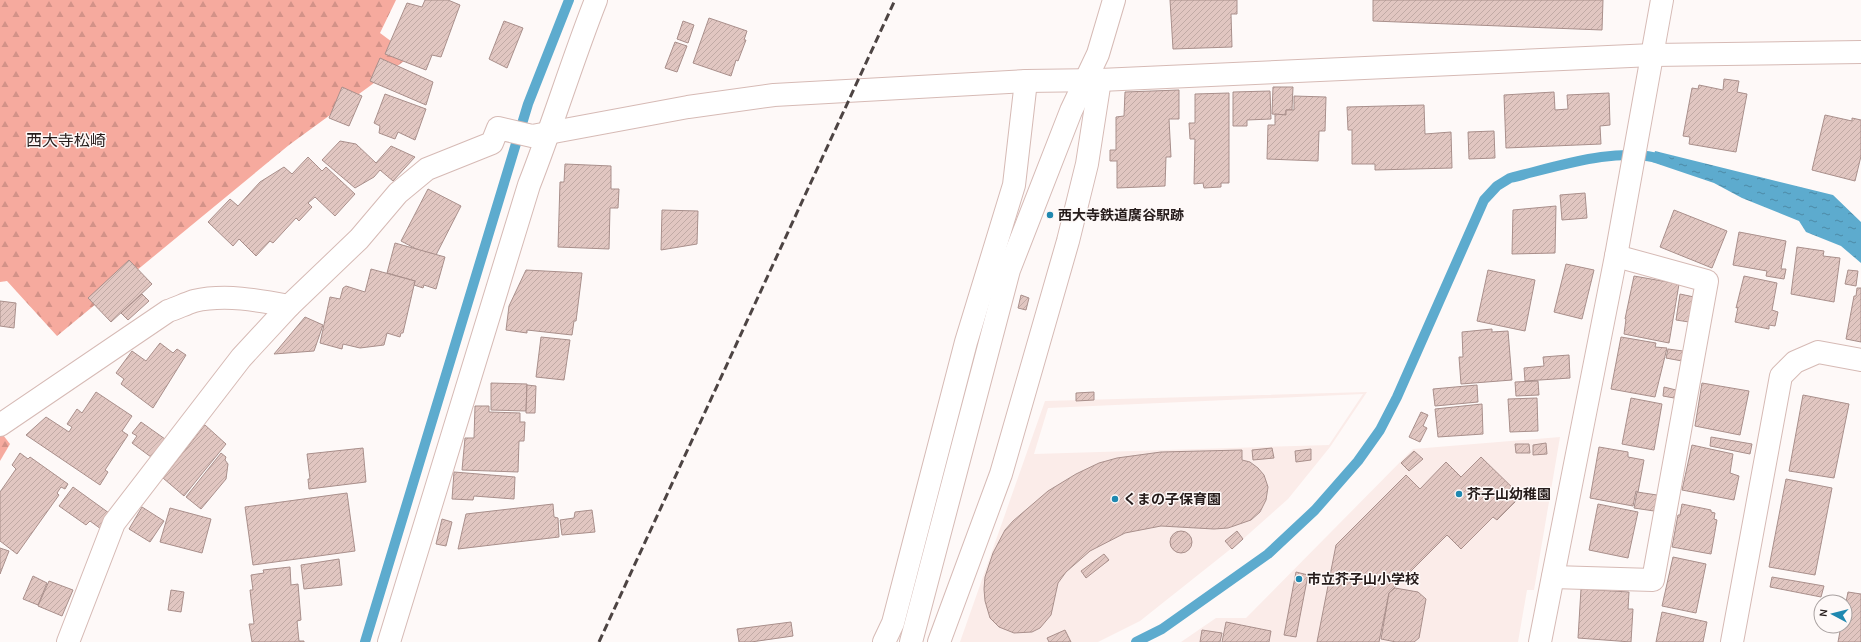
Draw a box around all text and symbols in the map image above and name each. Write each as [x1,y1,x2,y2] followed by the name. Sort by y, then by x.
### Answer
[26,131,106,150] district label: 西大寺松崎
[1058,207,1184,224] place label: 西大寺鉄道廣谷駅跡
[1045,210,1055,220] marker: 西大寺鉄道廣谷駅跡
[1467,486,1551,503] place label: 芥子山幼稚園
[1454,489,1464,499] marker: 芥子山幼稚園
[1123,491,1221,508] place label: くまの子保育園
[1110,494,1120,504] marker: くまの子保育園
[1307,571,1419,588] place label: 市立芥子山小学校
[1294,574,1304,584] marker: 市立芥子山小学校
[1813,594,1853,634] north arrow
[1817,608,1831,618] text: N

